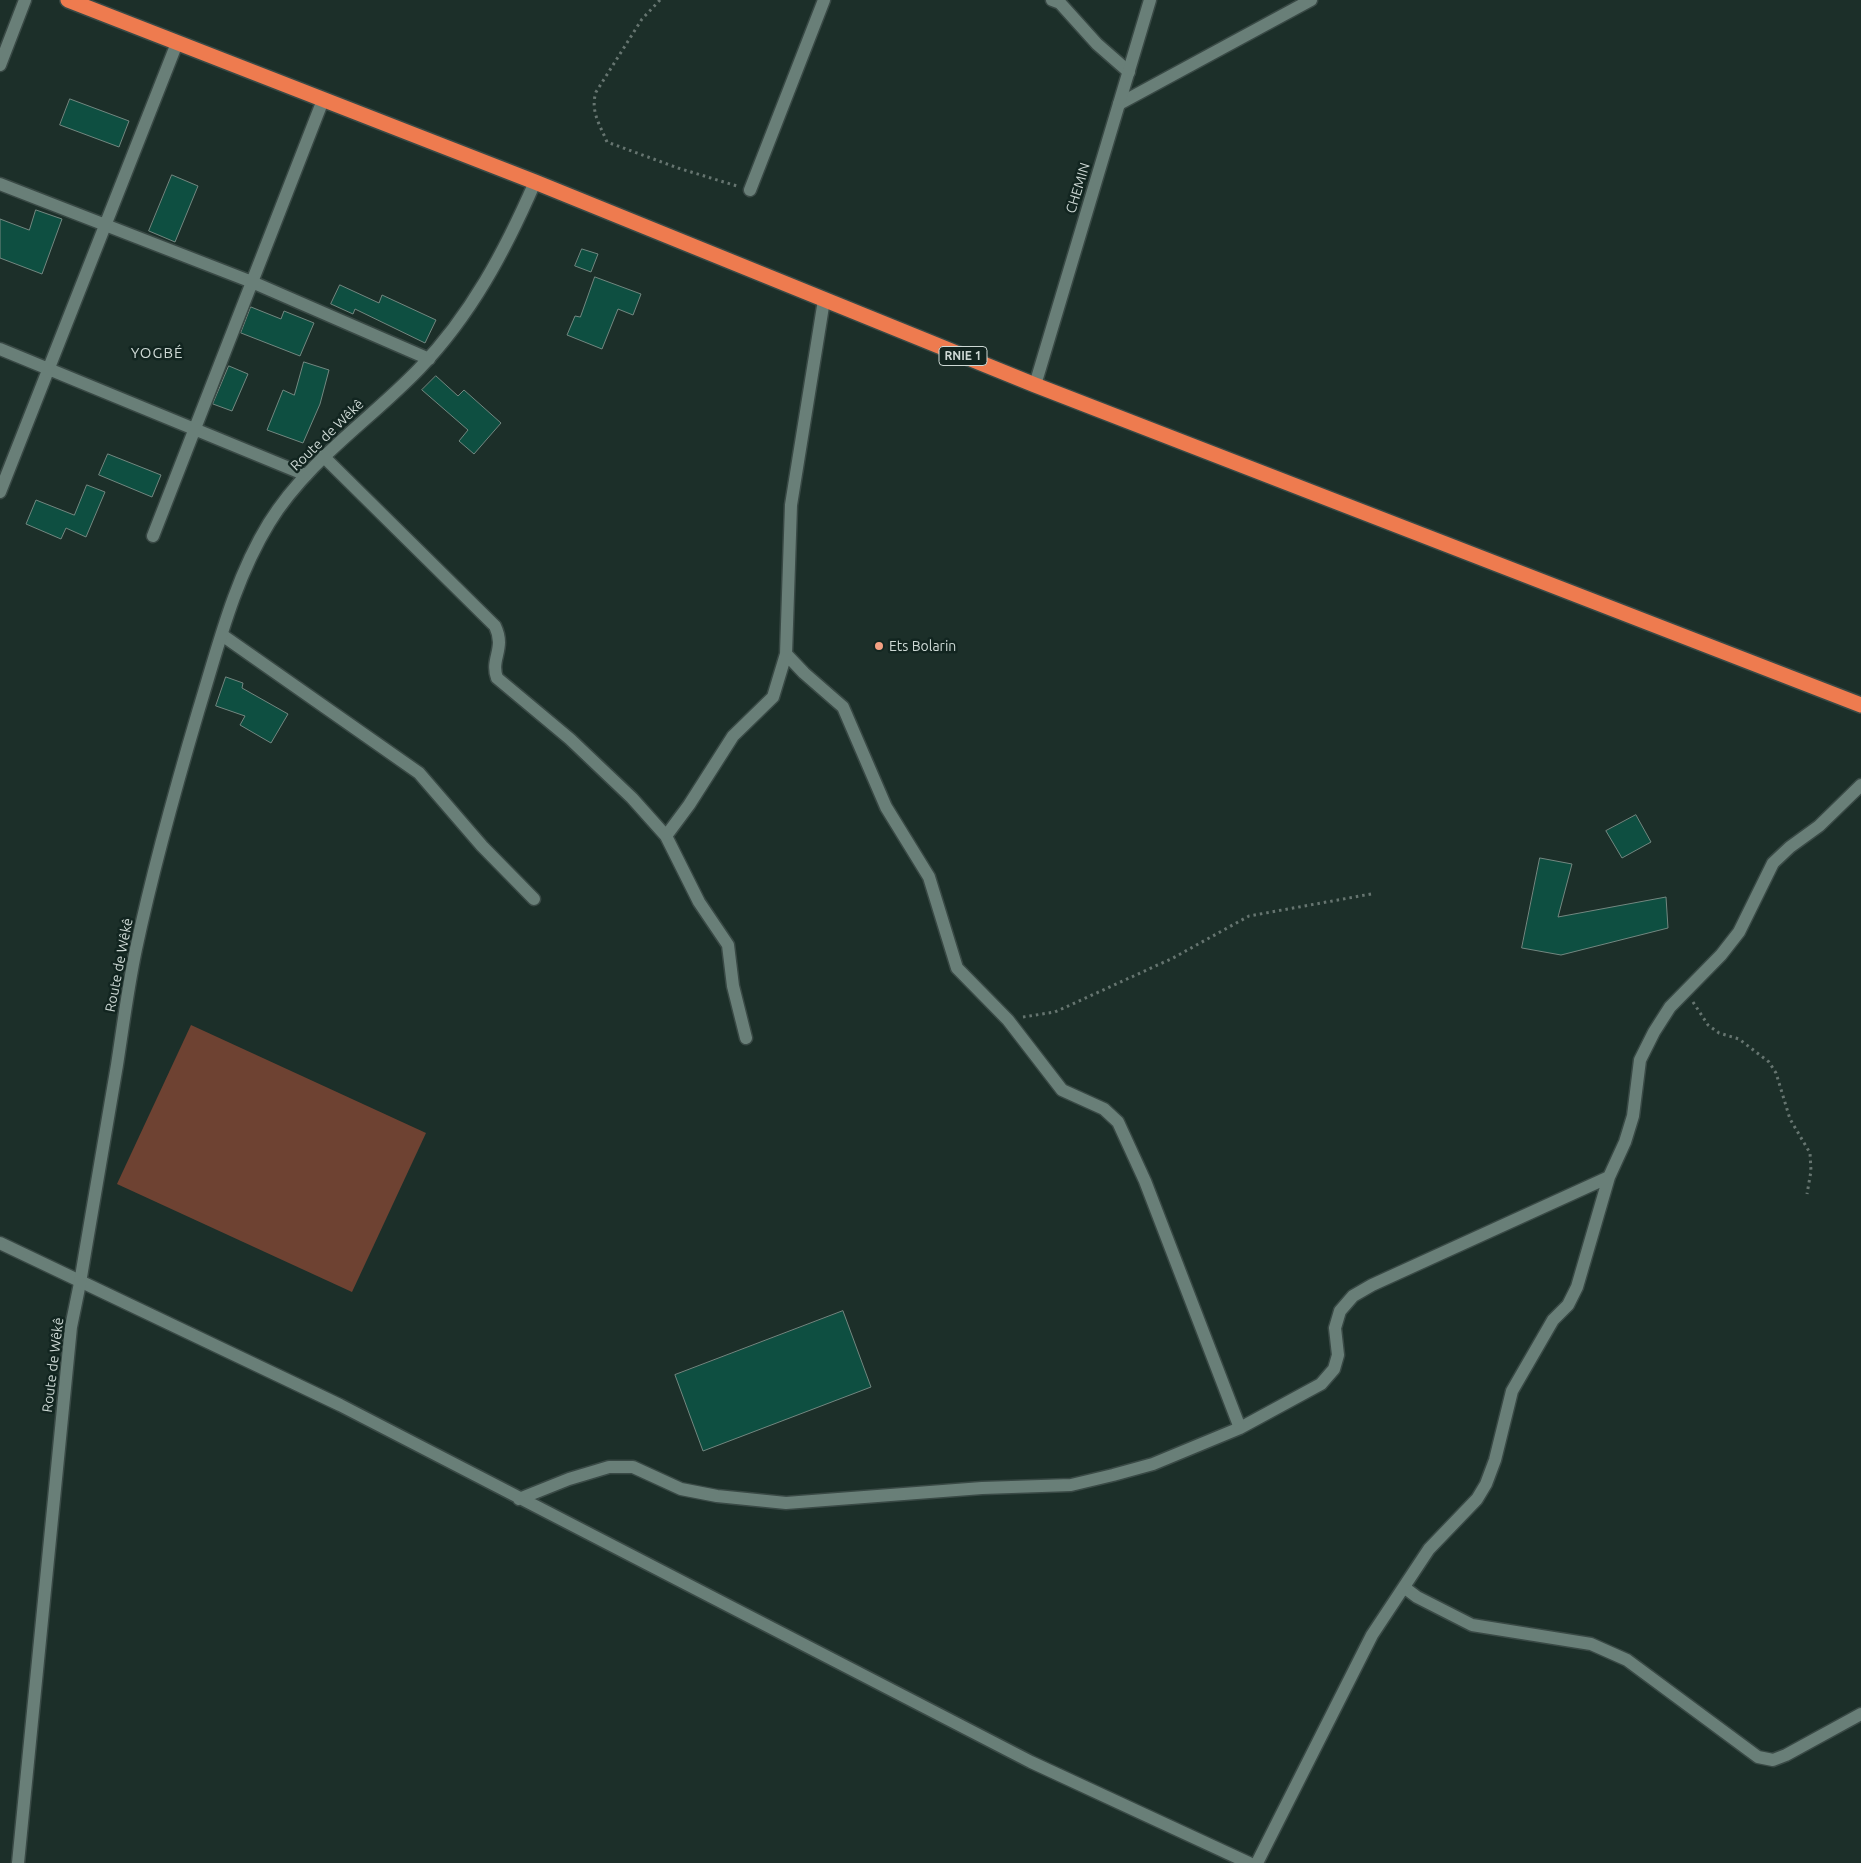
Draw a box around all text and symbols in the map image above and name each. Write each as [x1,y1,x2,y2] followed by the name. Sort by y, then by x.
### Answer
[1062,161,1094,215] street label: CHEMIN
[130,344,184,362] district label: YOGBÉ
[939,346,987,366] road number: RNIE 1
[287,396,367,474] street label: Route de Wêkê
[889,638,956,654] place label: Ets Bolarin
[873,640,885,652] marker: Ets Bolarin
[102,917,136,1013] street label: Route de Wêkê
[39,1317,67,1413] street label: Route de Wêkê

